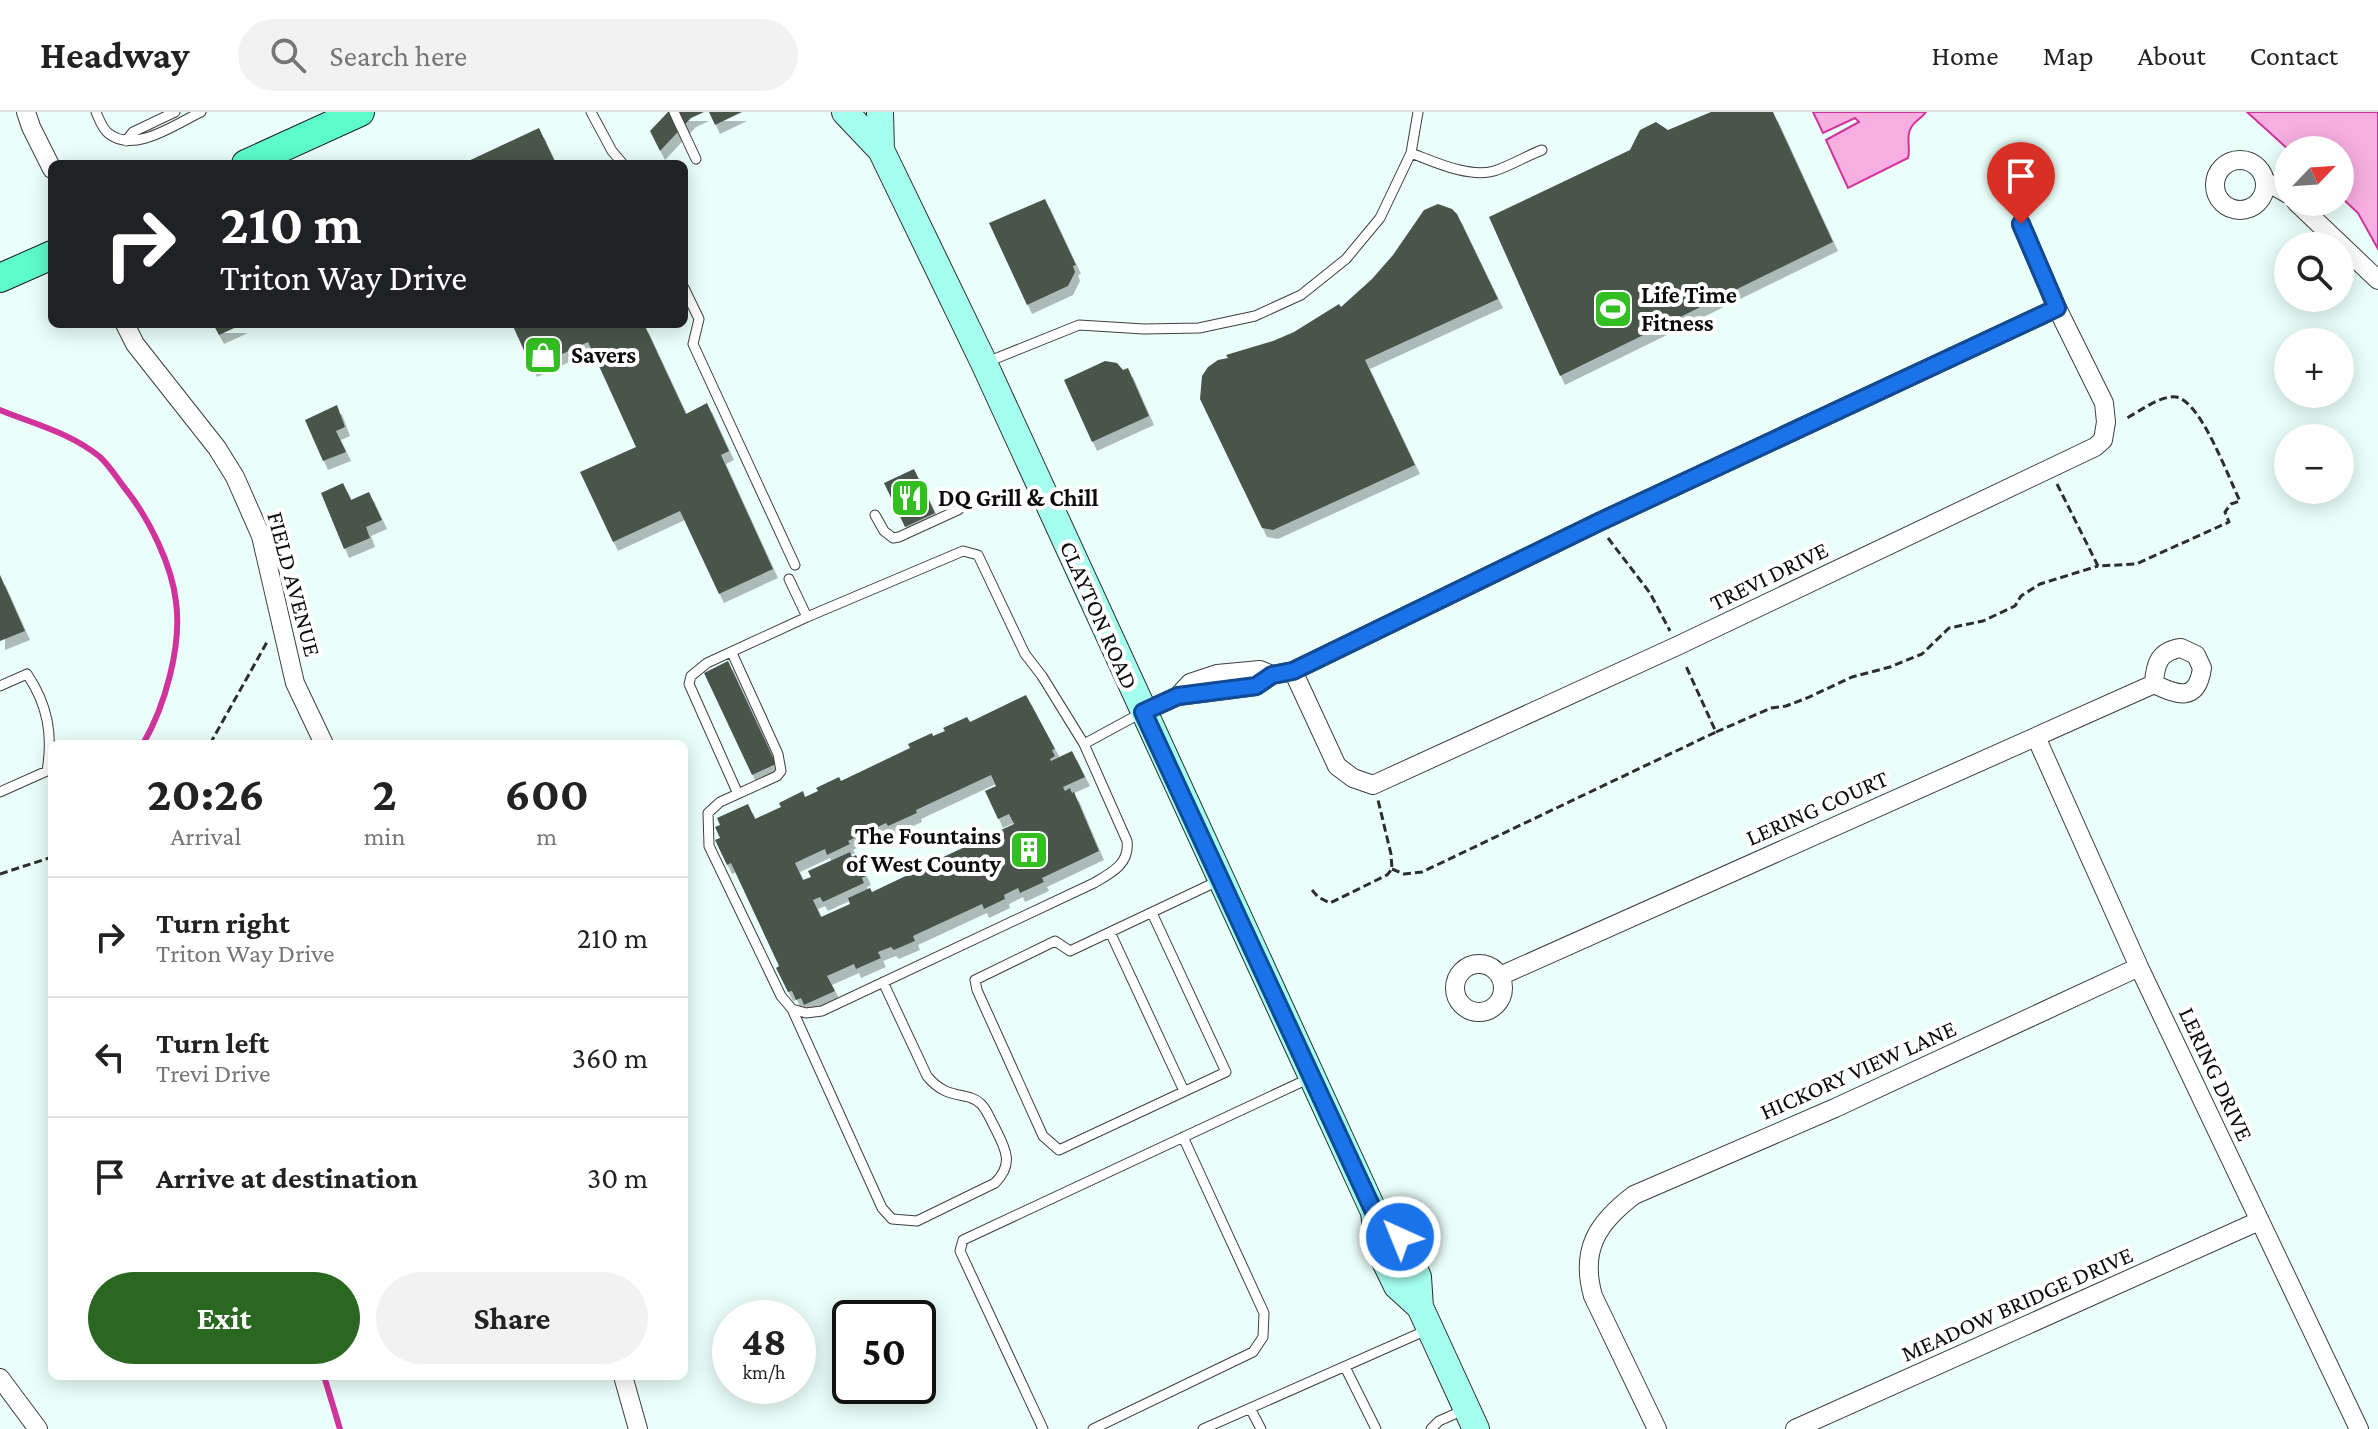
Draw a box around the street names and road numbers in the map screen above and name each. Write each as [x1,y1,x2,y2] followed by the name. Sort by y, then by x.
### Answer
[262,508,327,659] street label: FIELD AVENUE
[1705,535,1832,616] street label: TREVI DRIVE
[1055,537,1144,693] street label: CLAYTON ROAD
[1742,764,1892,851] street label: LERING COURT
[2174,1003,2259,1145] street label: LERING DRIVE
[1756,1014,1960,1125] street label: HICKORY VIEW LANE
[1897,1240,2137,1367] street label: MEADOW BRIDGE DRIVE

